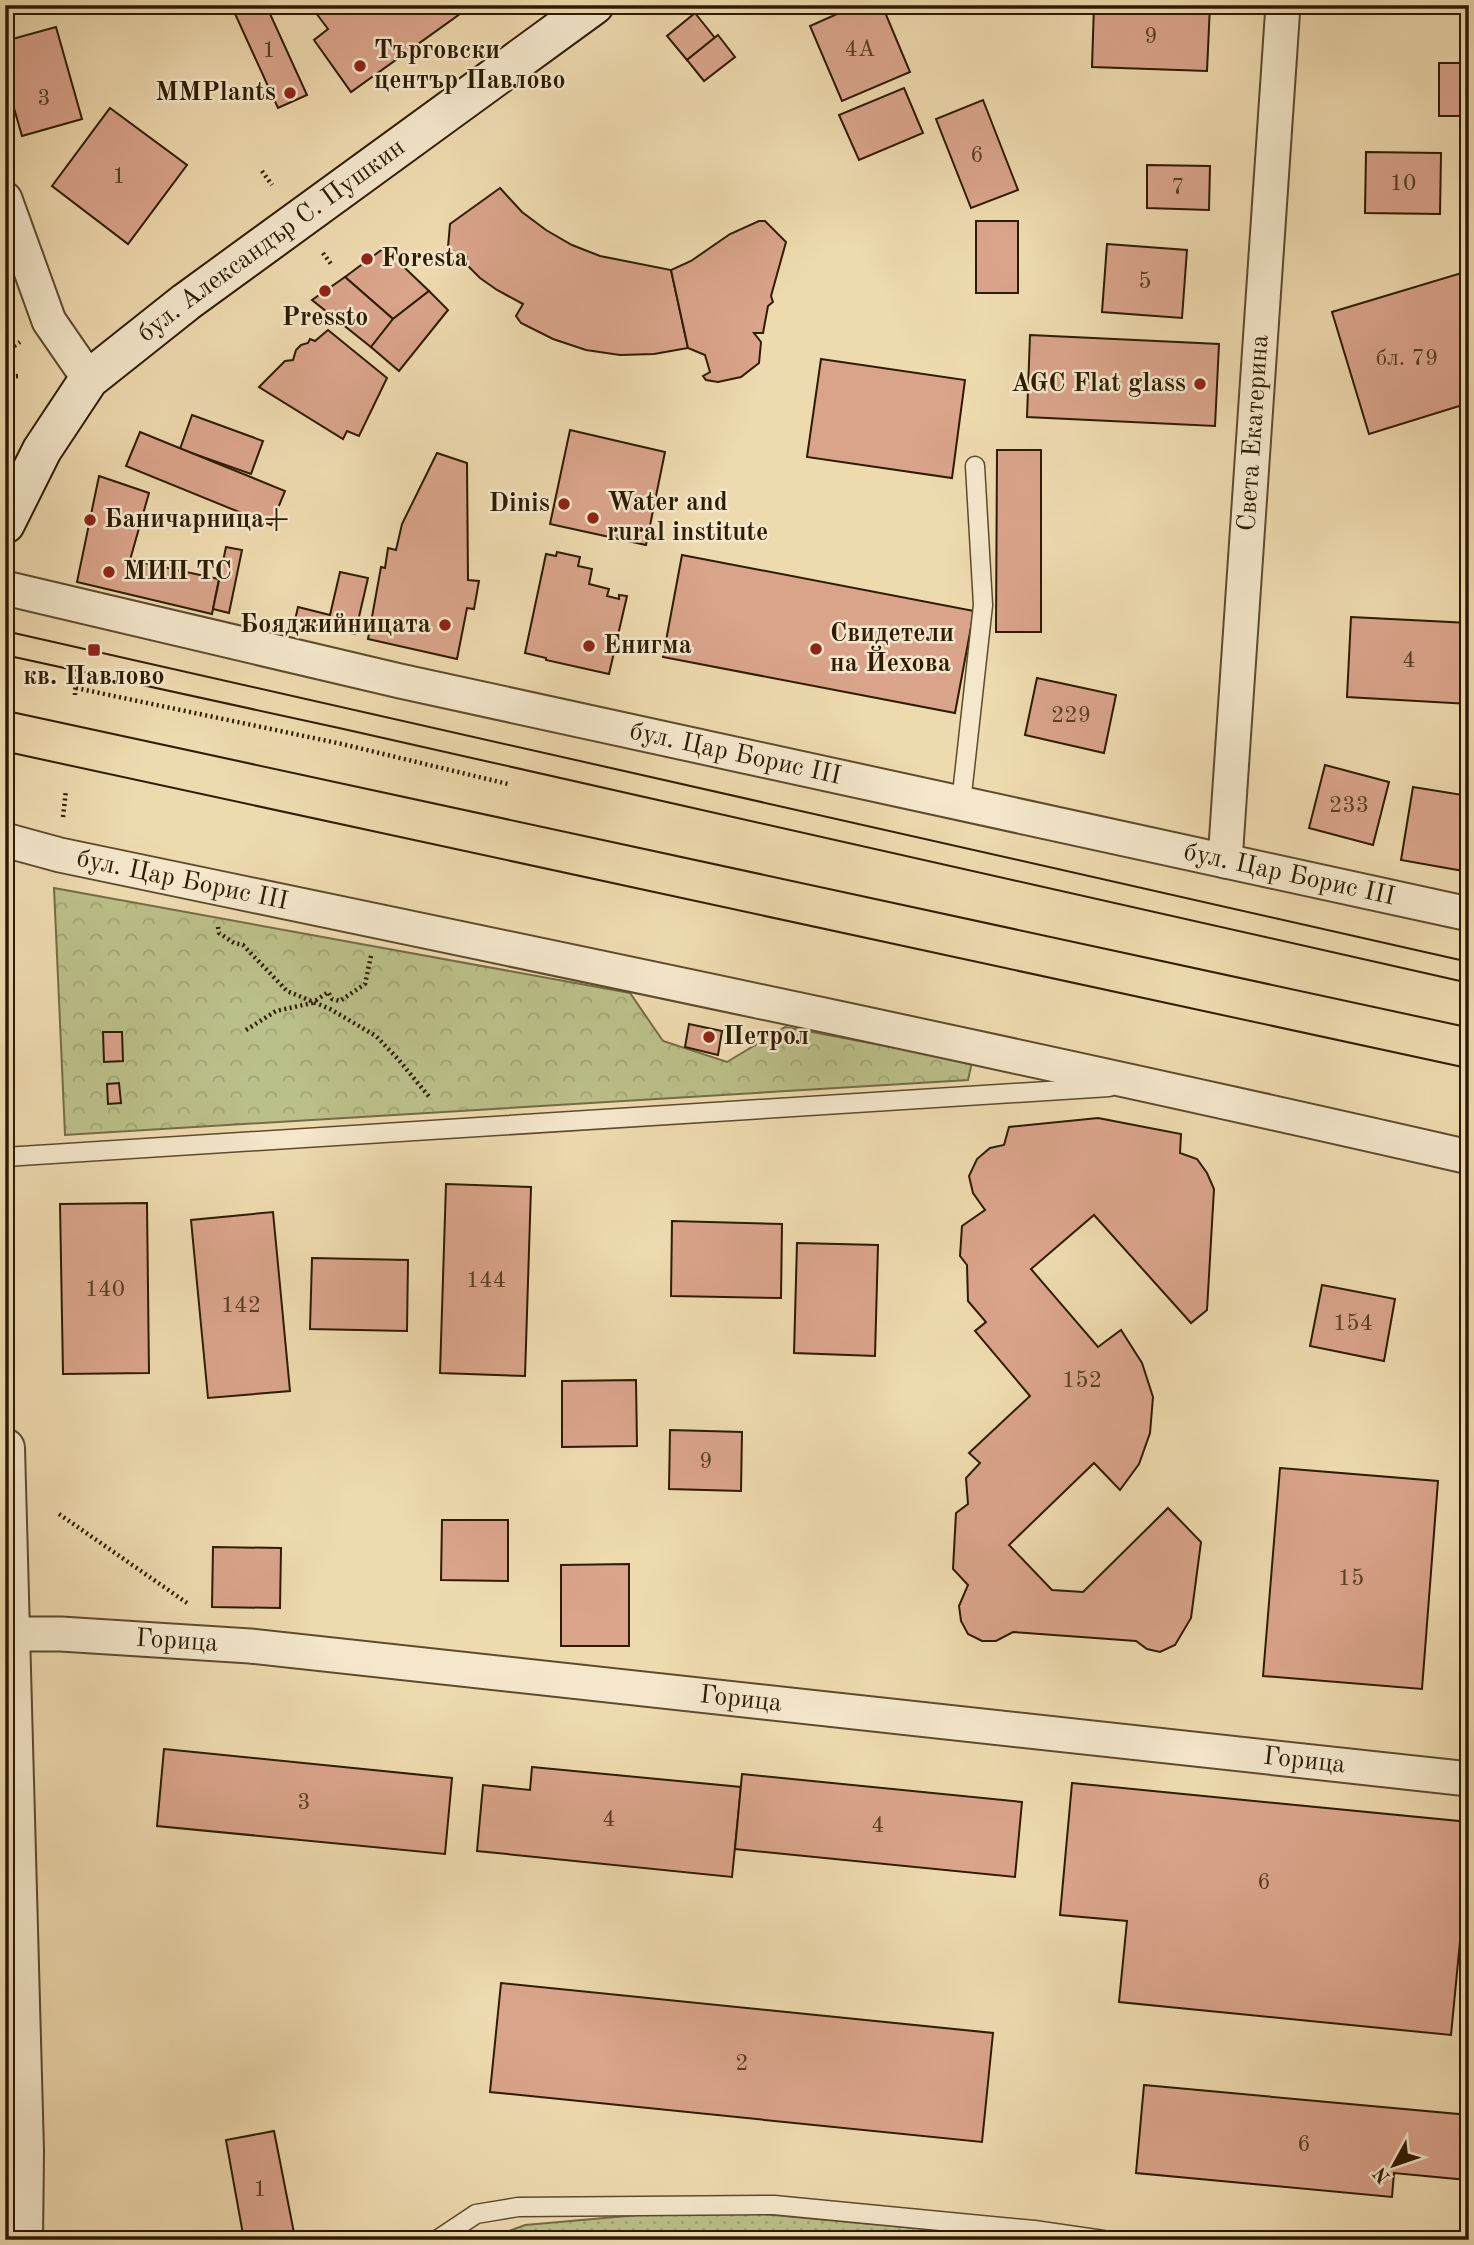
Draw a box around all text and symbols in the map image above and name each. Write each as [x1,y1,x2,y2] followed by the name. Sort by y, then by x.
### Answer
[1144,25,1158,48] house number: 9
[374,38,566,94] place label: Търговски център Павлово
[845,38,876,61] house number: 4А
[262,39,276,62] house number: 1
[352,58,368,74] marker: Търговски център Павлово
[155,80,276,106] place label: MMPlants
[282,85,298,101] marker: MMPlants
[37,87,51,110] house number: 3
[133,134,410,347] street label: бул. Александър С. Пушкин
[970,144,984,167] house number: 6
[112,165,126,188] house number: 1
[1390,172,1416,195] house number: 10
[1171,176,1185,199] house number: 7
[381,246,468,272] place label: Foresta
[359,251,375,267] marker: Foresta
[1138,270,1152,293] house number: 5
[317,283,333,299] marker: Pressto
[282,305,368,331] place label: Pressto
[1234,334,1274,532] street label: Света Екатерина
[1376,347,1438,370] house number: бл. 79
[1011,371,1186,397] place label: AGC Flat glass
[1192,376,1208,392] marker: AGC Flat glass
[607,490,768,546] place label: Water and rural institute
[489,491,550,517] place label: Dinis
[556,496,572,512] marker: Dinis
[104,507,289,533] place label: Баничарница+
[585,510,601,526] marker: Water and rural institute
[82,512,98,528] marker: Баничарница+
[123,559,232,585] place label: МИП ТС
[101,564,117,580] marker: МИП ТС
[240,612,431,638] place label: Бояджийницата
[437,617,453,633] marker: Бояджийницата
[830,621,954,677] place label: Свидетели на Йехова
[603,633,692,659] place label: Енигма
[581,638,597,654] marker: Енигма
[808,641,824,657] marker: Свидетели на Йехова
[86,642,102,658] marker: кв. Павлово
[1402,649,1416,672] house number: 4
[23,664,165,690] place label: кв. Павлово
[1051,704,1091,727] house number: 229
[627,718,843,790] street label: бул. Цар Борис III
[1329,794,1369,817] house number: 233
[1181,839,1397,910] street label: бул. Цар Борис III
[74,846,290,915] street label: бул. Цар Борис III
[723,1024,809,1050] place label: Петрол
[701,1029,717,1045] marker: Петрол
[466,1269,506,1292] house number: 144
[85,1278,125,1301] house number: 140
[221,1294,261,1317] house number: 142
[1333,1312,1373,1335] house number: 154
[1062,1369,1102,1392] house number: 152
[699,1450,713,1473] house number: 9
[1338,1567,1364,1590] house number: 15
[135,1626,219,1657] street label: Горица
[698,1682,783,1717] street label: Горица
[1262,1744,1347,1778] street label: Горица
[297,1791,311,1814] house number: 3
[602,1808,616,1831] house number: 4
[871,1814,885,1837] house number: 4
[1257,1871,1271,1894] house number: 6
[735,2052,749,2075] house number: 2
[1358,2130,1428,2200] north arrow
[1297,2133,1311,2156] house number: 6
[1371,2162,1395,2186] text: N
[253,2178,267,2201] house number: 1

